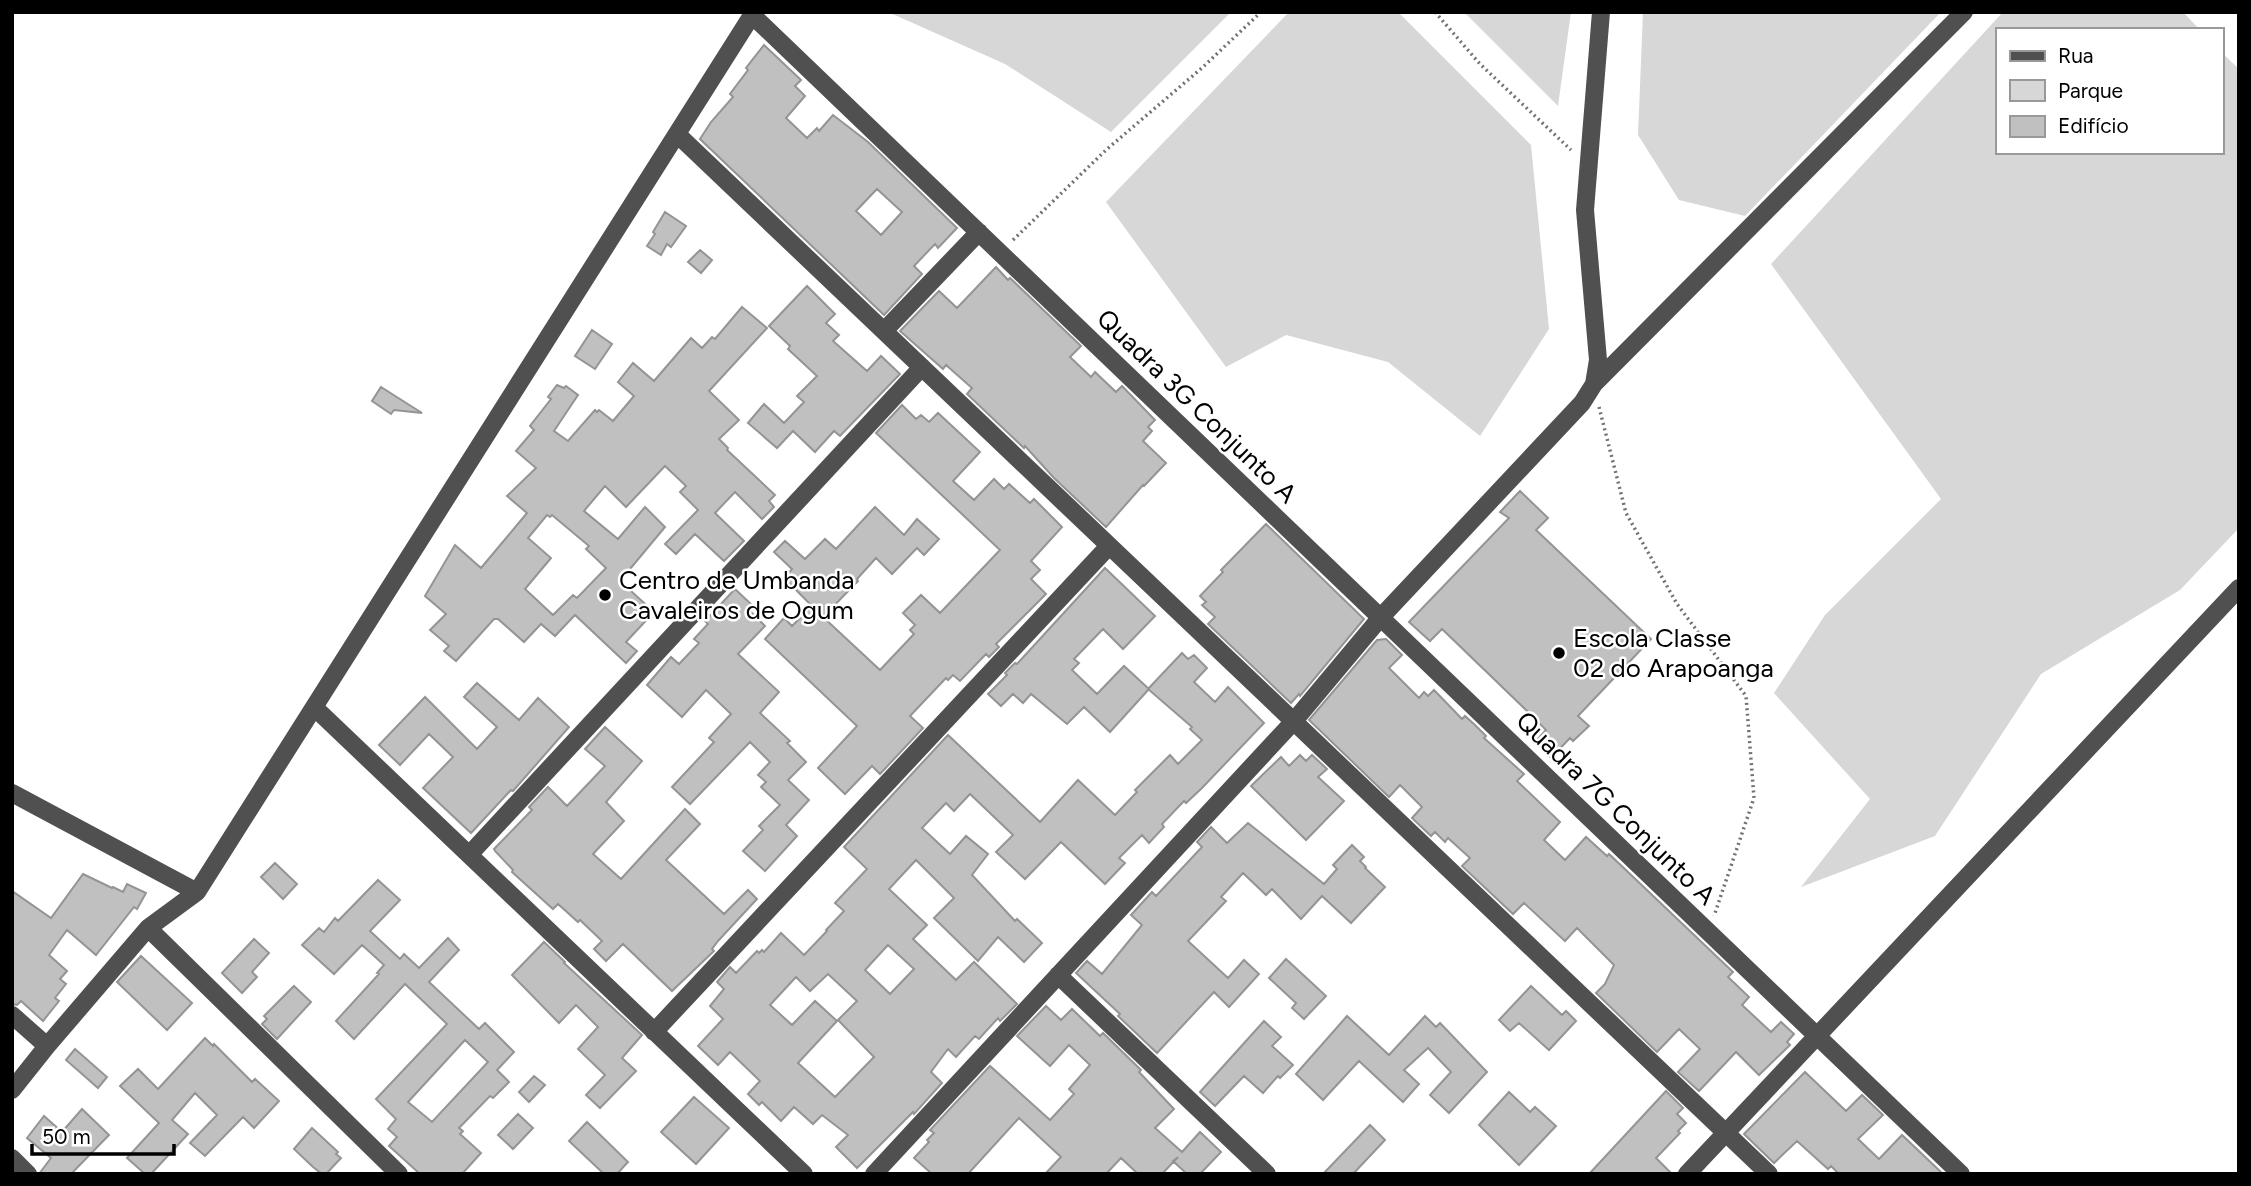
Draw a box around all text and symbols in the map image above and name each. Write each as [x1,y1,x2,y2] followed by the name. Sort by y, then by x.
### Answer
[1996,28,2223,154] legend
[2058,43,2094,68] text: Rua
[2058,78,2123,103] text: Parque
[2058,113,2129,138] text: Edifício
[1090,302,1304,510] street label: Quadra 3G Conjunto A
[619,564,854,626] place label: Centro de Umbanda Cavaleiros de Ogum
[597,587,613,603] marker: Centro de Umbanda Cavaleiros de Ogum
[1573,622,1774,684] place label: Escola Classe 02 do Arapoanga
[1551,645,1567,661] marker: Escola Classe 02 do Arapoanga
[1510,704,1723,912] street label: Quadra 7G Conjunto A
[32,1112,173,1156] scale bar
[42,1124,91,1149] text: 50 m

